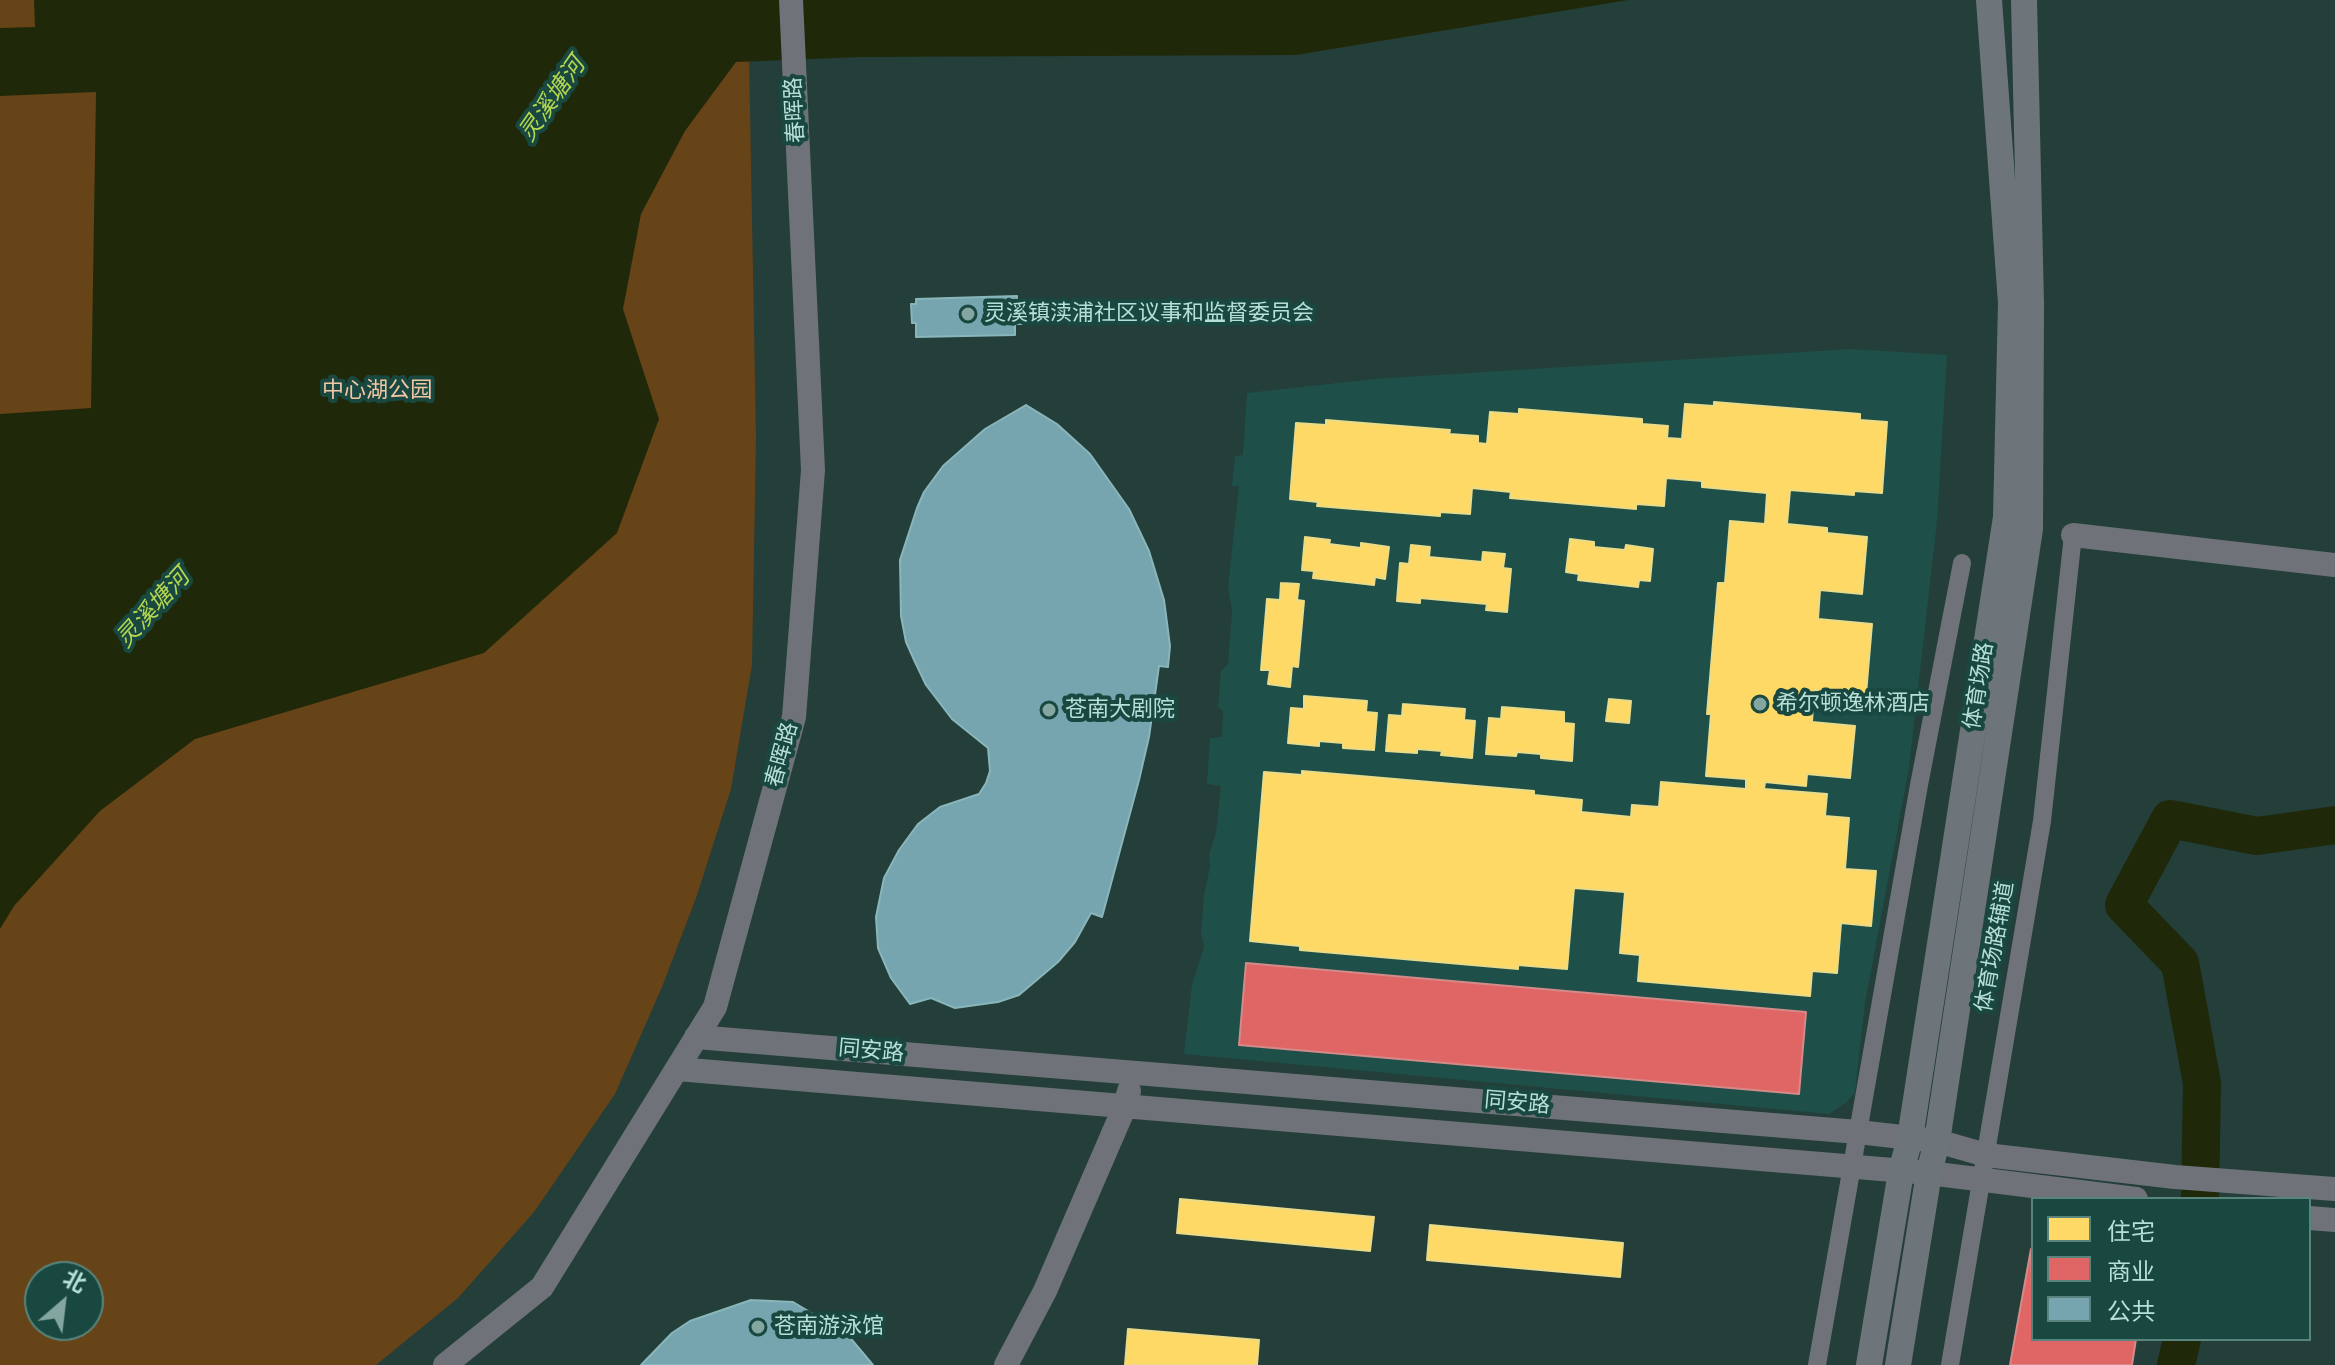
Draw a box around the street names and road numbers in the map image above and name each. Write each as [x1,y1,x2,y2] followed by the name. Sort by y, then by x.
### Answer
[781,76,811,144] street label: 春晖路
[1960,640,2000,732] street label: 体育场路
[762,720,804,790] street label: 春晖路
[1972,880,2020,1014] street label: 体育场路辅道
[837,1036,905,1068] street label: 同安路
[1483,1088,1551,1120] street label: 同安路

